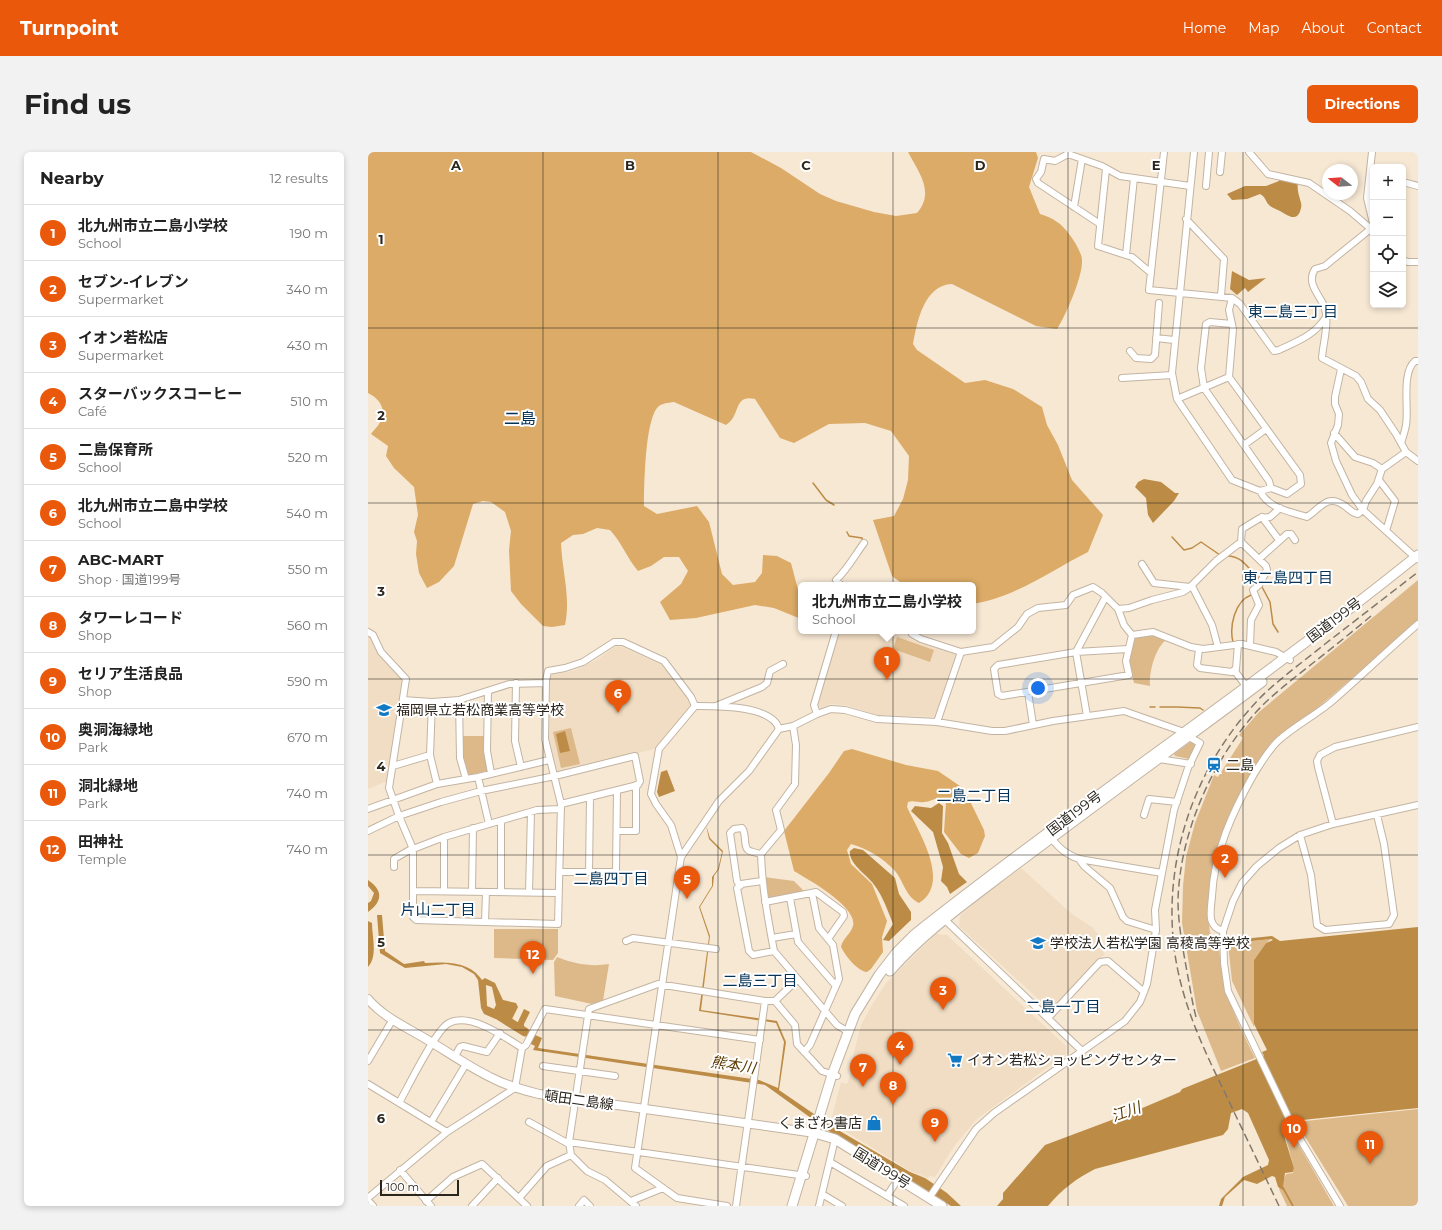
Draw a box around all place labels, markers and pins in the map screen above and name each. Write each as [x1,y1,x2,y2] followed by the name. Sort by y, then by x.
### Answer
[874,647,900,680] pin: 1
[605,680,631,713] pin: 6
[375,701,393,719] school or university icon: 福岡県立若松商業高等学校
[396,701,564,719] place label: 福岡県立若松商業高等学校
[1205,756,1223,774] station icon: 二島
[1226,756,1254,774] place label: 二島
[1212,845,1238,878] pin: 2
[674,866,700,899] pin: 5
[1029,934,1047,952] school or university icon: 学校法人若松学園 高稜高等学校
[1050,934,1250,952] place label: 学校法人若松学園 高稜高等学校
[520,941,546,974] pin: 12
[930,977,956,1010] pin: 3
[887,1032,913,1065] pin: 4
[946,1051,964,1069] supermarket icon: イオン若松ショッピングセンター
[967,1051,1177,1069] place label: イオン若松ショッピングセンター
[850,1054,876,1087] pin: 7
[880,1072,906,1105] pin: 8
[922,1109,948,1142] pin: 9
[778,1114,862,1132] place label: くまざわ書店
[865,1114,883,1132] shop icon: くまざわ書店
[1281,1115,1307,1148] pin: 10
[1357,1131,1383,1164] pin: 11

